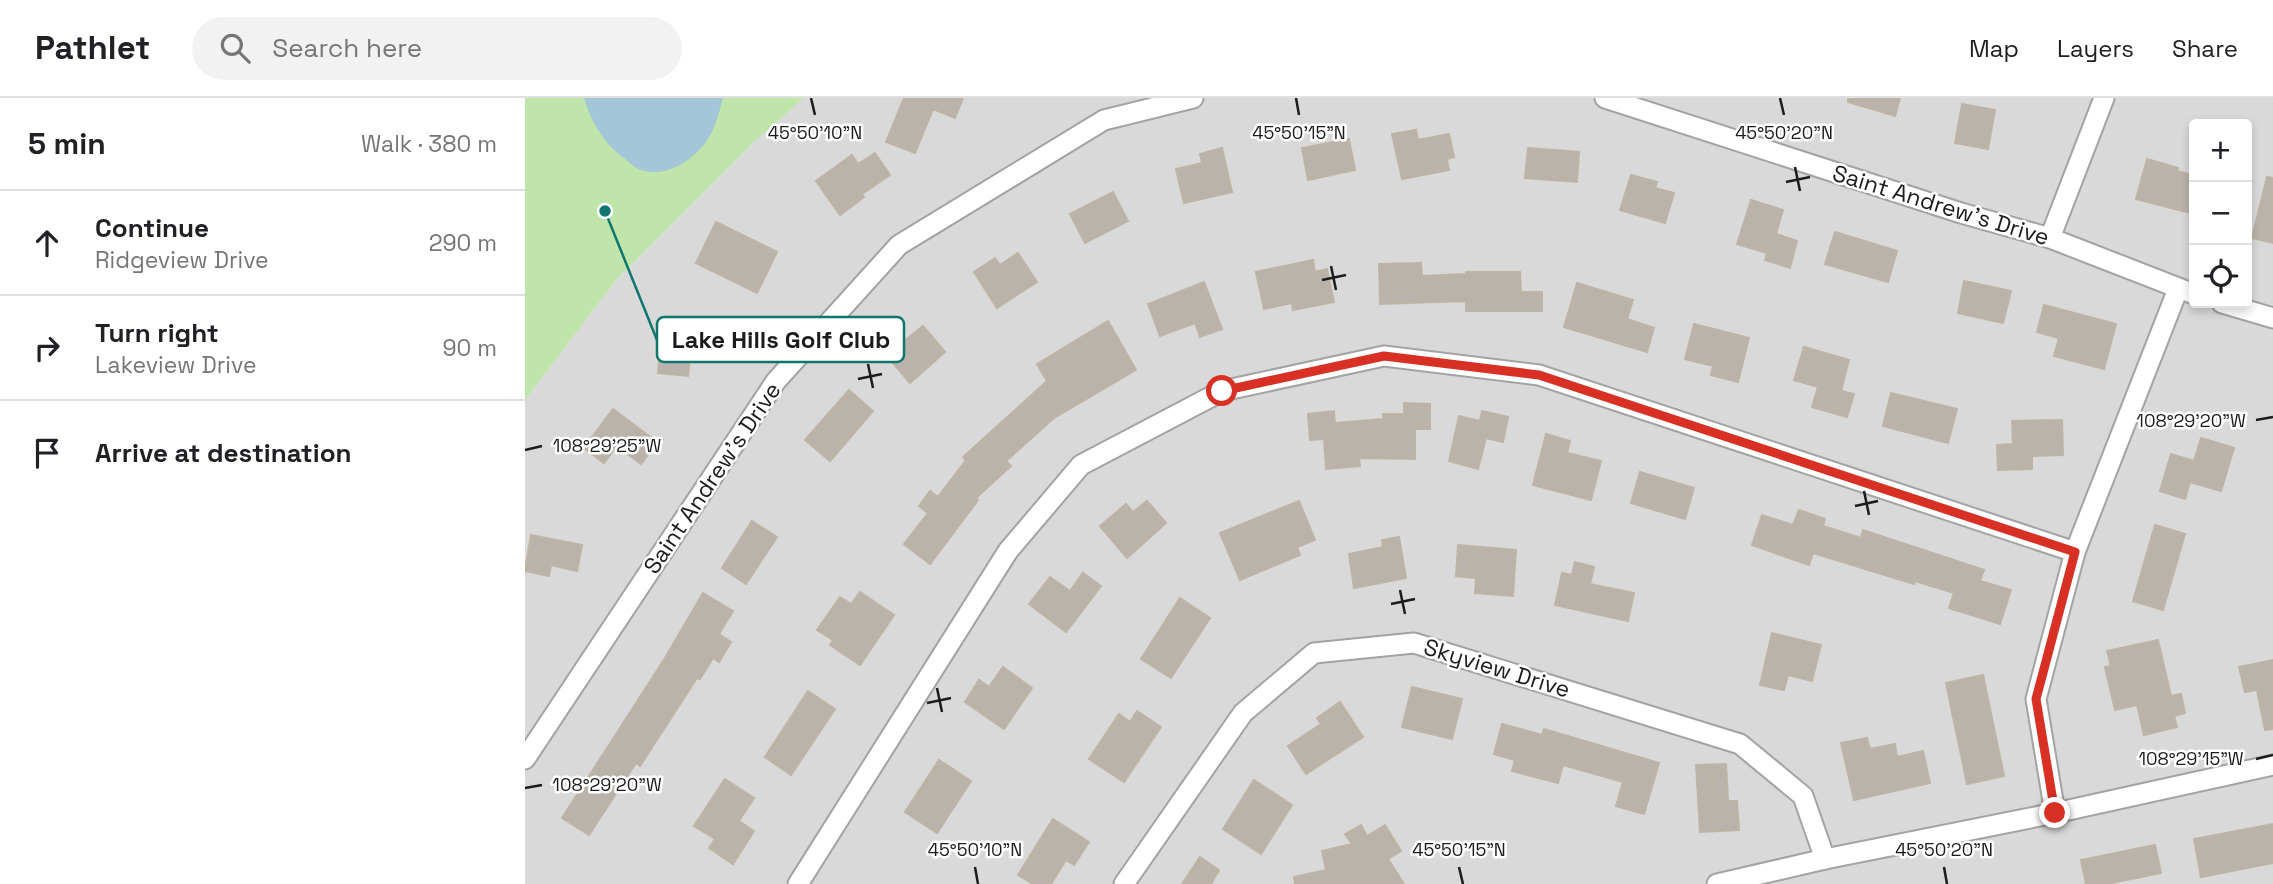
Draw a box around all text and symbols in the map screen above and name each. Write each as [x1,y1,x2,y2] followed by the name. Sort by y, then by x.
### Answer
[192,17,682,80] search box
[35,27,150,69] text: Pathlet
[216,29,254,67] icon: search
[272,31,422,65] text: Search here
[1969,33,2019,64] text: Map
[2057,33,2134,64] text: Layers
[2172,33,2238,64] text: Share
[2189,119,2252,308] map controls
[2189,119,2252,182] button: +
[768,121,862,144] text: 45°50'10"N
[1252,121,1346,144] text: 45°50'15"N
[1735,121,1833,144] text: 45°50'20"N
[28,124,106,163] text: 5 min
[361,129,497,159] text: Walk · 380 m
[1829,158,2053,252] street label: Saint Andrew's Drive
[2189,182,2252,245] button: −
[95,211,209,245] text: Continue
[28,224,66,262] icon: ahead
[429,228,497,258] text: 290 m
[95,245,269,275] text: Ridgeview Drive
[2189,245,2252,308] button: locate
[95,316,219,350] text: Turn right
[657,317,904,362] callout: Lake Hills Golf Club
[672,324,890,355] text: Lake Hills Golf Club
[28,329,66,367] icon: right
[442,333,497,363] text: 90 m
[95,350,257,380] text: Lakeview Drive
[1206,375,1237,406] route start
[637,376,787,580] street label: Saint Andrew's Drive
[2136,409,2246,432] text: 108°29'20"W
[28,434,66,472] icon: arrive
[553,434,662,457] text: 108°29'25"W
[95,436,352,470] text: Arrive at destination
[1420,632,1574,704] street label: Skyview Drive
[2138,747,2244,770] text: 108°29'15"W
[552,773,662,796] text: 108°29'20"W
[2039,797,2070,828] route end
[928,838,1022,861] text: 45°50'10"N
[1412,838,1506,861] text: 45°50'15"N
[1895,838,1993,861] text: 45°50'20"N

